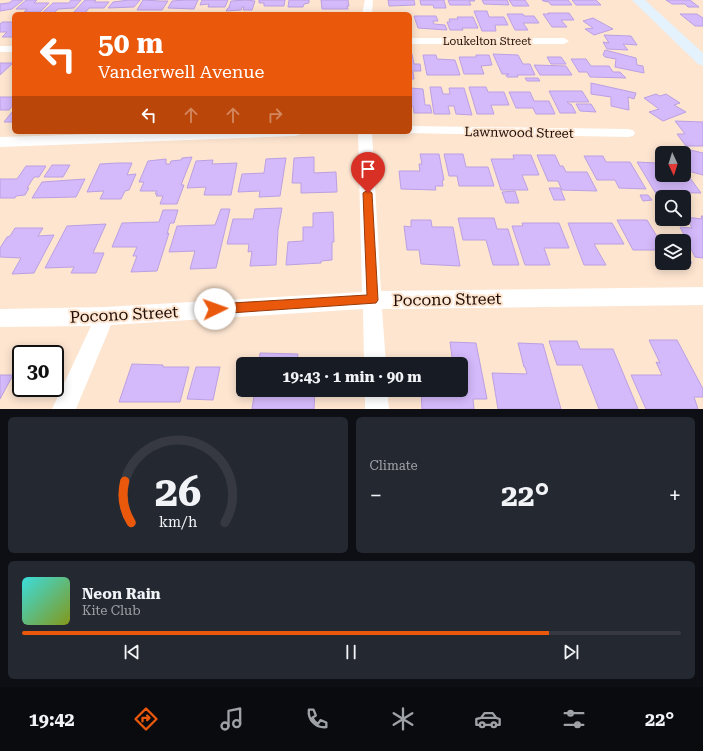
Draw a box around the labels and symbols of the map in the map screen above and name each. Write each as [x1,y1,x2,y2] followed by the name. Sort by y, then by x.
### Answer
[443,35,531,48] street label: Loukelton Street
[464,124,574,141] street label: Lawnwood Street
[655,146,691,182] north arrow
[351,152,385,193] pin
[194,288,236,330] position arrow
[393,289,502,310] street label: Pocono Street
[69,302,179,327] street label: Pocono Street
[12,345,64,397] speed limit sign: 30

